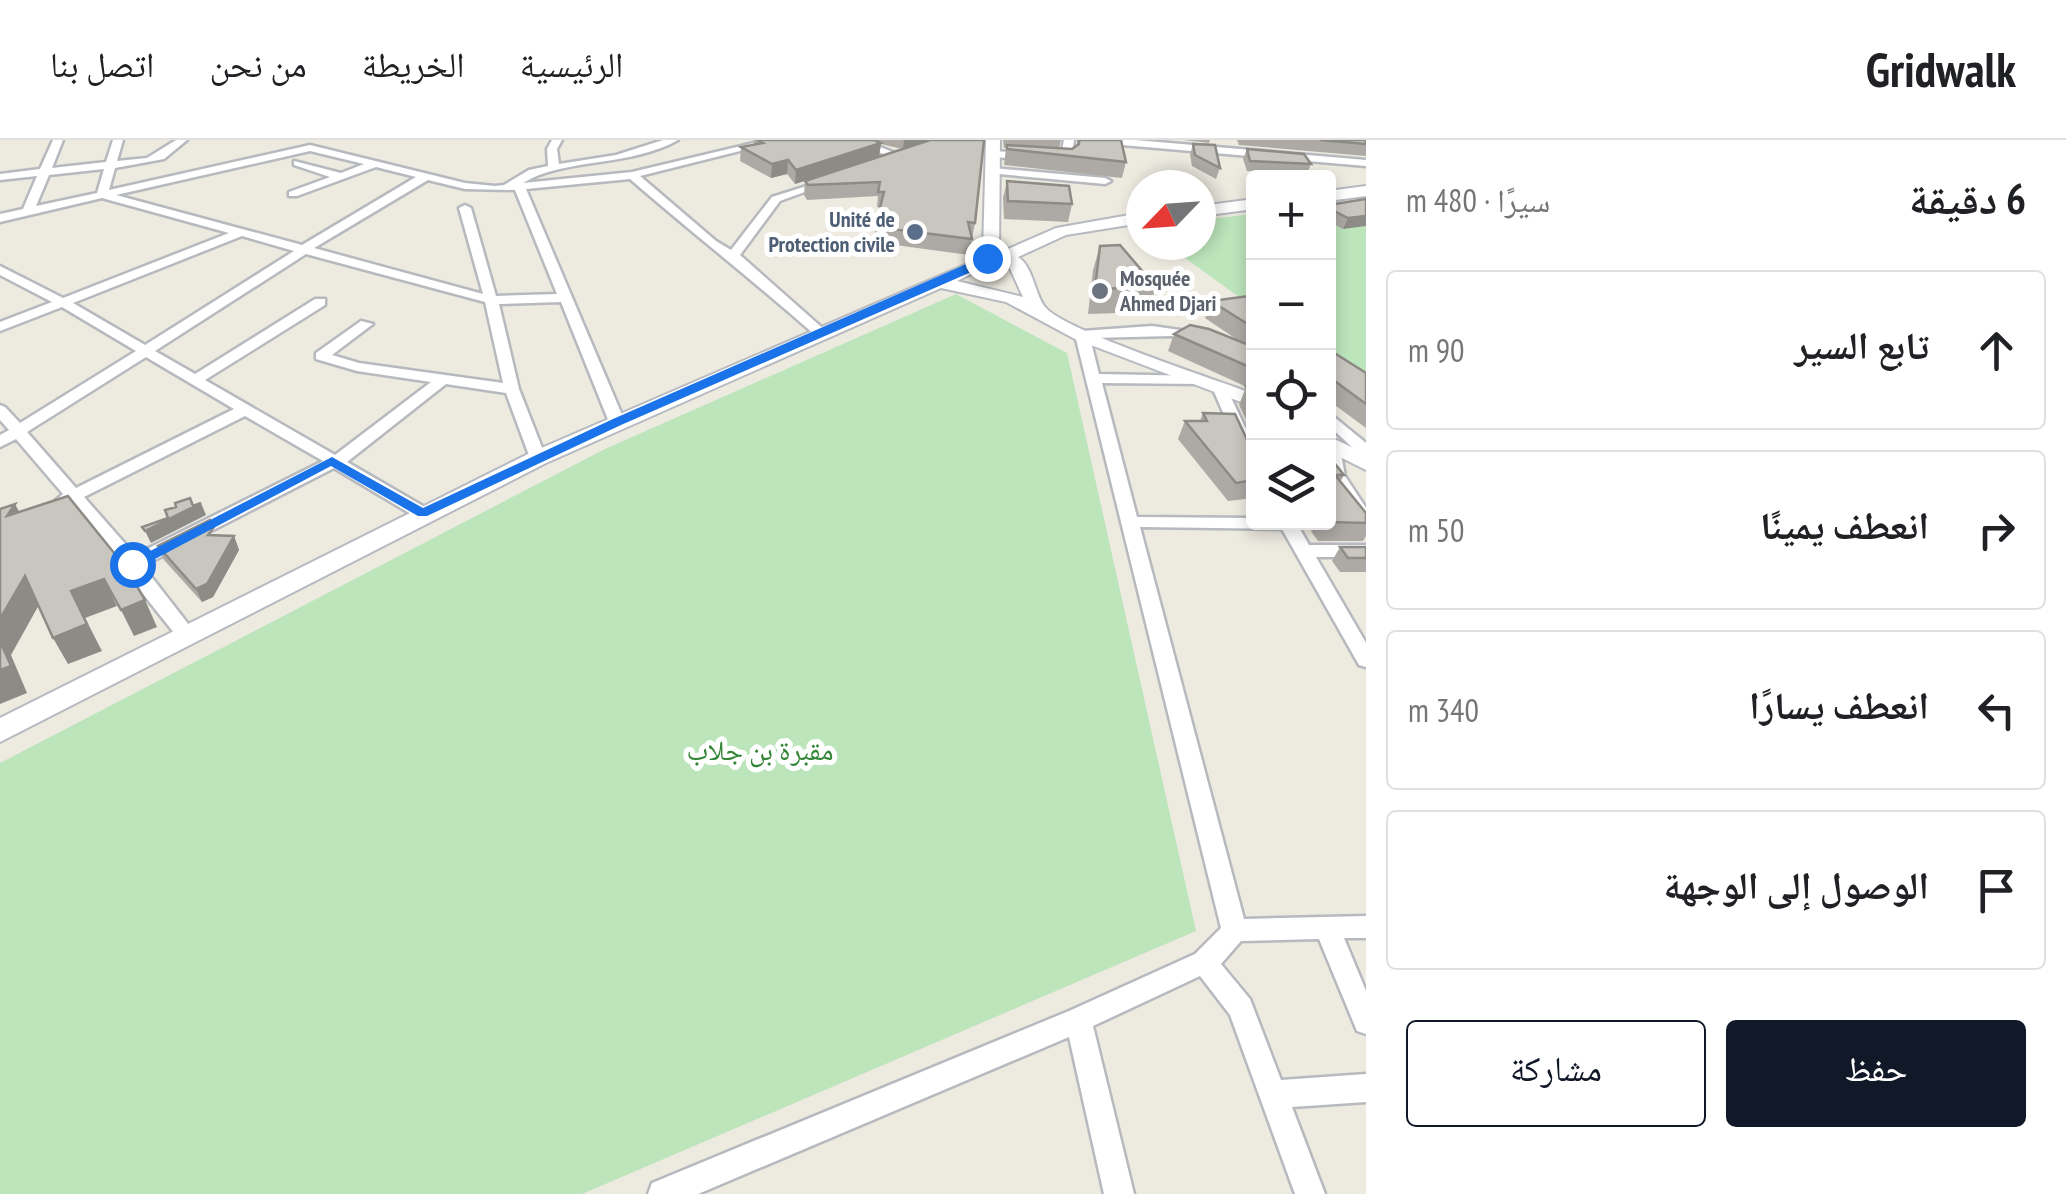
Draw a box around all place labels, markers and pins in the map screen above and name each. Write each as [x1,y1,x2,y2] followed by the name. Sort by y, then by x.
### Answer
[769,205,895,258] place label: Unité de Protection civile
[904,221,926,243] marker: Unité de Protection civile
[1119,264,1216,317] place label: Mosquée Ahmed Djari
[1089,280,1111,302] marker: Mosquée Ahmed Djari

